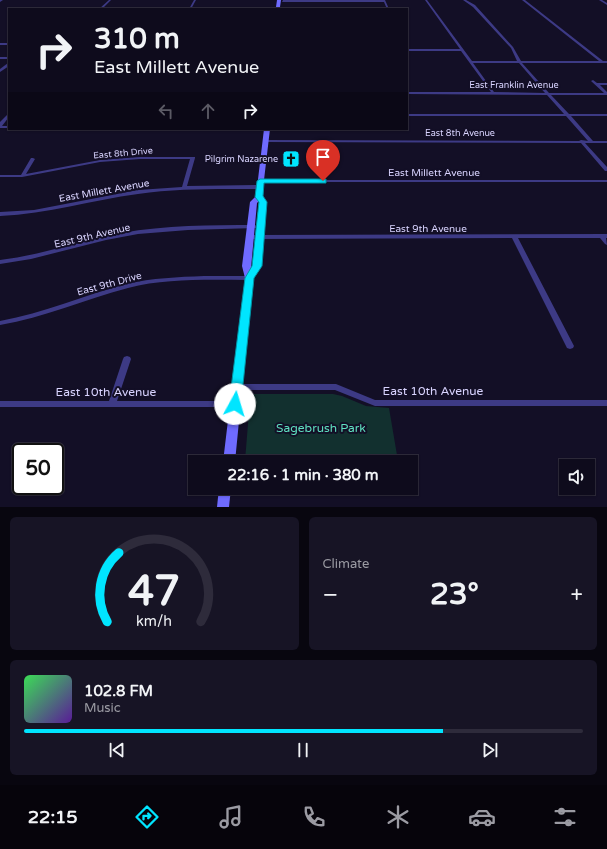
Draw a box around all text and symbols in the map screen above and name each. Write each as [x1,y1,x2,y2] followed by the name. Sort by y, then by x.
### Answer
[94,22,180,56] text: 310 m
[28,24,80,76] icon: right
[94,56,259,78] text: East Millett Avenue
[469,80,559,91] street label: East Franklin Avenue
[155,100,177,122] icon: left
[197,100,219,122] icon: ahead
[239,100,261,122] icon: right
[425,128,495,139] street label: East 8th Avenue
[306,140,340,181] pin
[93,145,153,162] street label: East 8th Drive
[312,146,334,168] icon: arrive
[281,149,301,169] church icon: Pilgrim Nazarene
[205,154,278,165] place label: Pilgrim Nazarene
[388,167,480,179] street label: East Millett Avenue
[58,177,151,205] street label: East Millett Avenue
[53,221,132,251] street label: East 9th Avenue
[389,223,467,235] street label: East 9th Avenue
[76,269,143,298] street label: East 9th Drive
[214,383,256,425] position arrow
[383,384,484,398] street label: East 10th Avenue
[56,385,157,399] street label: East 10th Avenue
[276,421,366,435] park label: Sagebrush Park
[12,443,64,495] speed limit sign: 50
[559,459,595,495] map controls
[559,459,595,495] button: sound
[228,466,378,484] text: 22:16 · 1 min · 380 m
[323,556,369,572] text: Climate
[128,566,180,616] text: 47
[430,576,479,613] text: 23°
[323,582,338,608] text: −
[571,582,583,608] text: +
[136,612,172,629] text: km/h
[84,682,153,700] text: 102.8 FM
[84,700,121,716] text: Music
[106,739,128,761] icon: previous
[292,739,314,761] icon: pause
[479,739,501,761] icon: next
[133,803,161,831] icon: directions
[217,803,245,831] icon: music
[300,803,328,831] icon: phone
[384,803,412,831] icon: climate
[468,803,496,831] icon: car
[551,803,579,831] icon: filters
[28,806,78,828] text: 22:15

